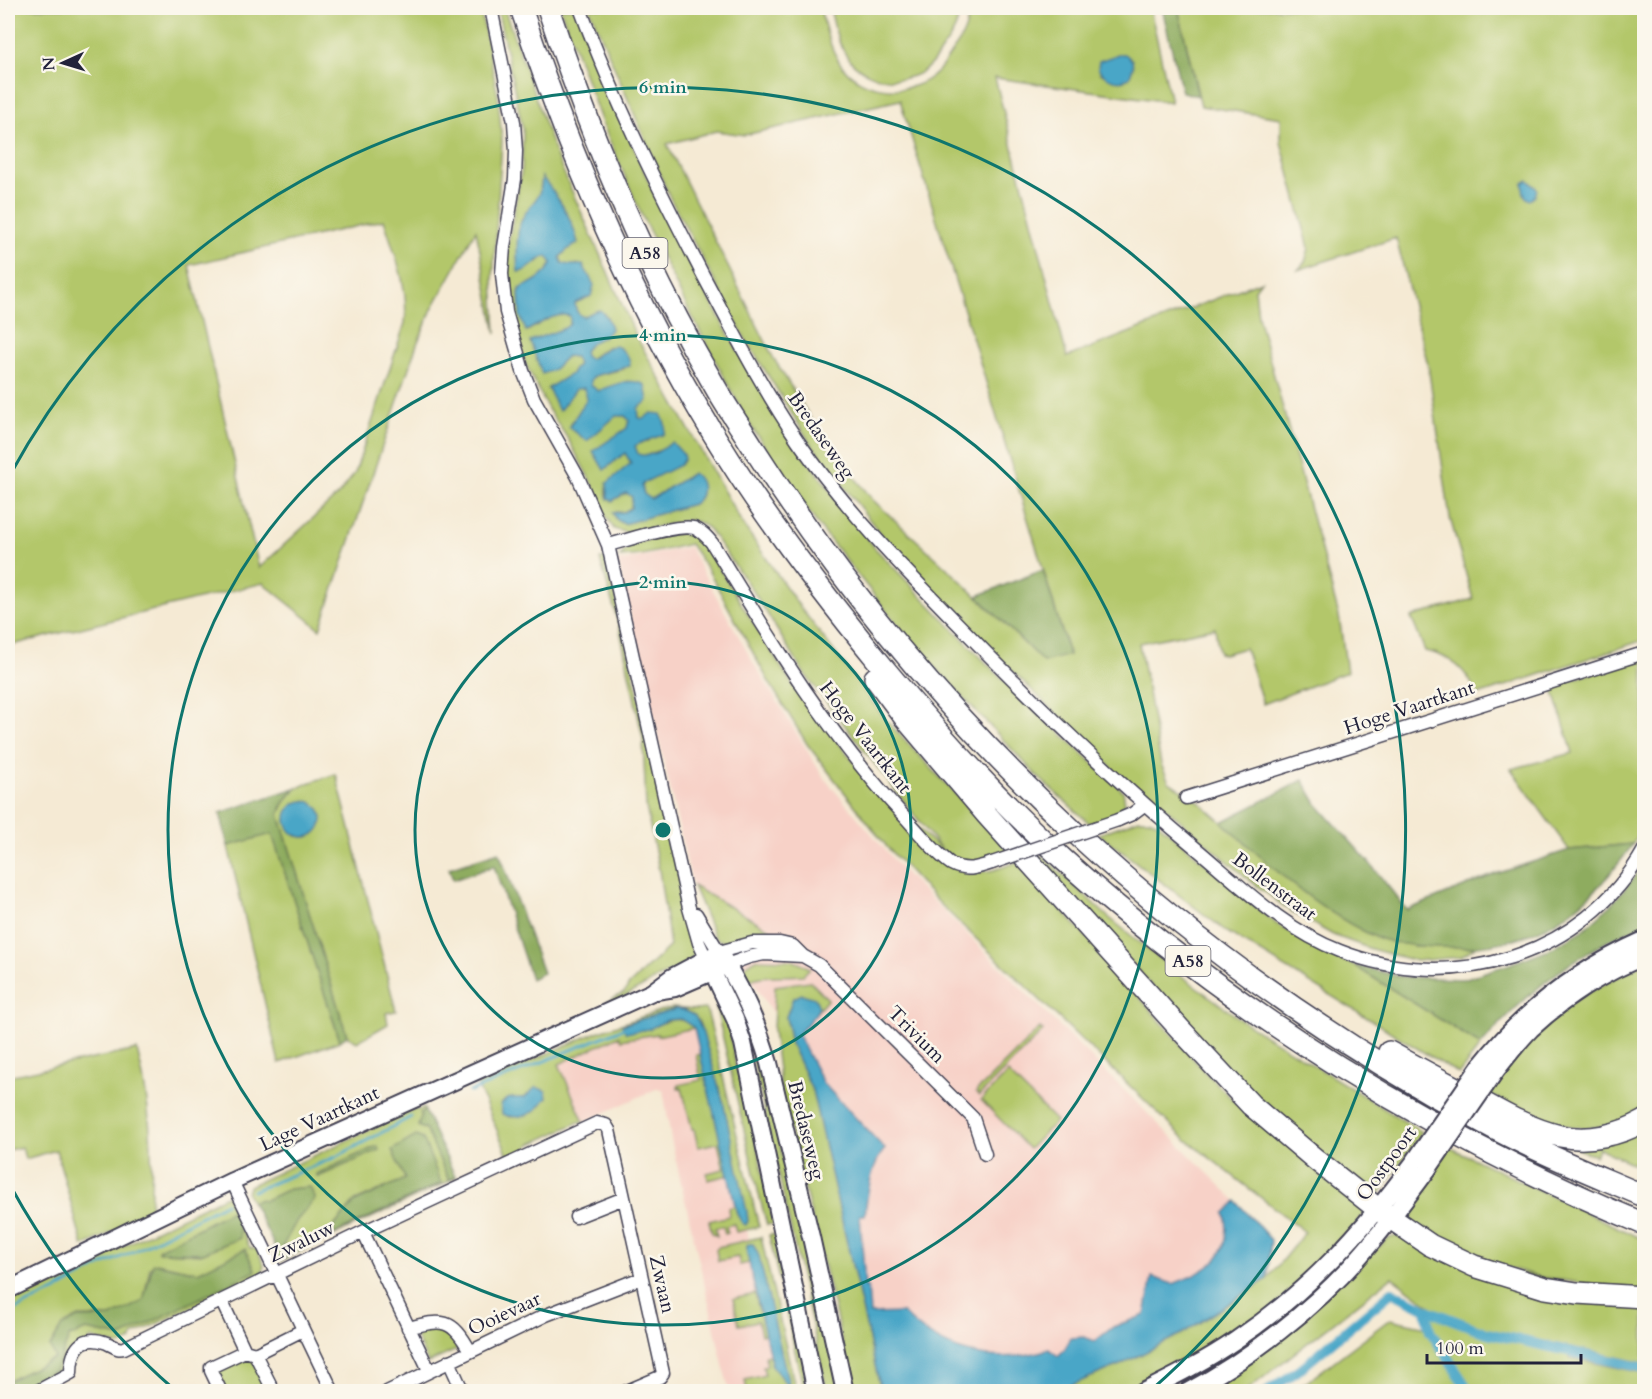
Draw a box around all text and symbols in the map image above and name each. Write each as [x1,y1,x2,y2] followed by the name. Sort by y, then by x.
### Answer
[33,33,93,93] north arrow
[38,56,60,72] text: N
[639,75,687,100] text: 6 min
[622,238,668,268] road number: A58
[639,323,687,348] text: 4 min
[781,386,862,485] street label: Bredaseweg
[639,570,687,595] text: 2 min
[1340,673,1479,741] street label: Hoge Vaartkant
[813,675,918,800] street label: Hoge Vaartkant
[653,820,673,840] centre of rings
[1227,846,1323,927] street label: Bollenstraat
[1166,946,1210,976] road number: A58
[882,1000,951,1069] street label: Trivium
[781,1078,832,1183] street label: Bredaseweg
[255,1079,384,1158] street label: Lage Vaartkant
[1350,1120,1423,1206] street label: Oostpoort
[263,1214,339,1269] street label: Zwaluw
[643,1252,682,1316] street label: Zwaan
[463,1285,546,1342] street label: Ooievaar
[1427,1327,1582,1365] scale bar
[1436,1336,1484,1361] text: 100 m

